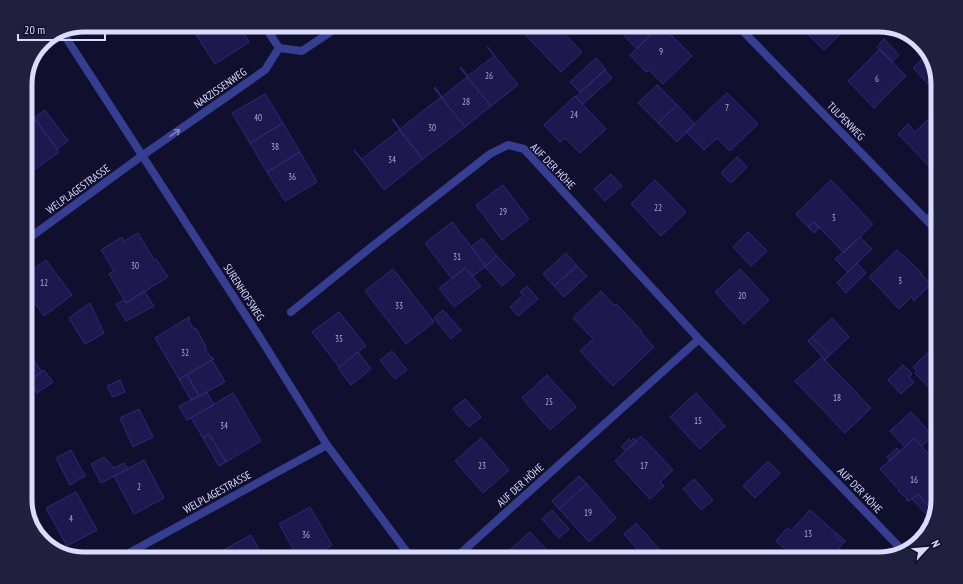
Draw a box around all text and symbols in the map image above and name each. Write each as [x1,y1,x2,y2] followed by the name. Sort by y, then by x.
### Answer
[18,16,105,42] scale bar
[24,22,45,37] text: 20 m
[659,46,663,57] house number: 9
[191,65,249,111] street label: NARZISSENWEG
[485,70,493,81] house number: 26
[875,73,879,84] house number: 6
[462,96,470,107] house number: 28
[824,99,868,143] street label: TULPENWEG
[725,102,729,113] house number: 7
[570,109,578,120] house number: 24
[254,112,262,123] house number: 40
[428,122,436,133] house number: 30
[169,129,180,137] one-way arrow
[528,140,579,192] street label: AUF DER HÖHE
[271,141,279,152] house number: 38
[388,154,396,165] house number: 34
[43,161,113,217] street label: WELPLAGESTRASSE
[288,171,296,182] house number: 36
[654,202,662,213] house number: 22
[499,206,507,217] house number: 29
[832,212,836,223] house number: 5
[453,251,461,262] house number: 31
[131,260,139,271] house number: 30
[220,261,268,323] street label: SURENHOFSWEG
[898,275,902,286] house number: 3
[40,277,48,288] house number: 12
[738,290,746,301] house number: 20
[395,300,403,311] house number: 33
[335,333,343,344] house number: 35
[181,347,189,358] house number: 32
[833,392,841,403] house number: 18
[545,396,553,407] house number: 25
[694,415,702,426] house number: 15
[220,420,228,431] house number: 34
[478,460,486,471] house number: 23
[494,460,547,510] street label: AUF DER HÖHE
[640,460,648,471] house number: 17
[835,464,886,516] street label: AUF DER HÖHE
[181,467,254,516] street label: WELPLAGESTRASSE
[910,474,918,485] house number: 16
[137,481,141,492] house number: 2
[584,507,592,518] house number: 19
[69,513,73,524] house number: 4
[804,528,812,539] house number: 13
[907,528,947,568] north arrow
[302,529,310,540] house number: 36
[928,538,944,549] text: N

